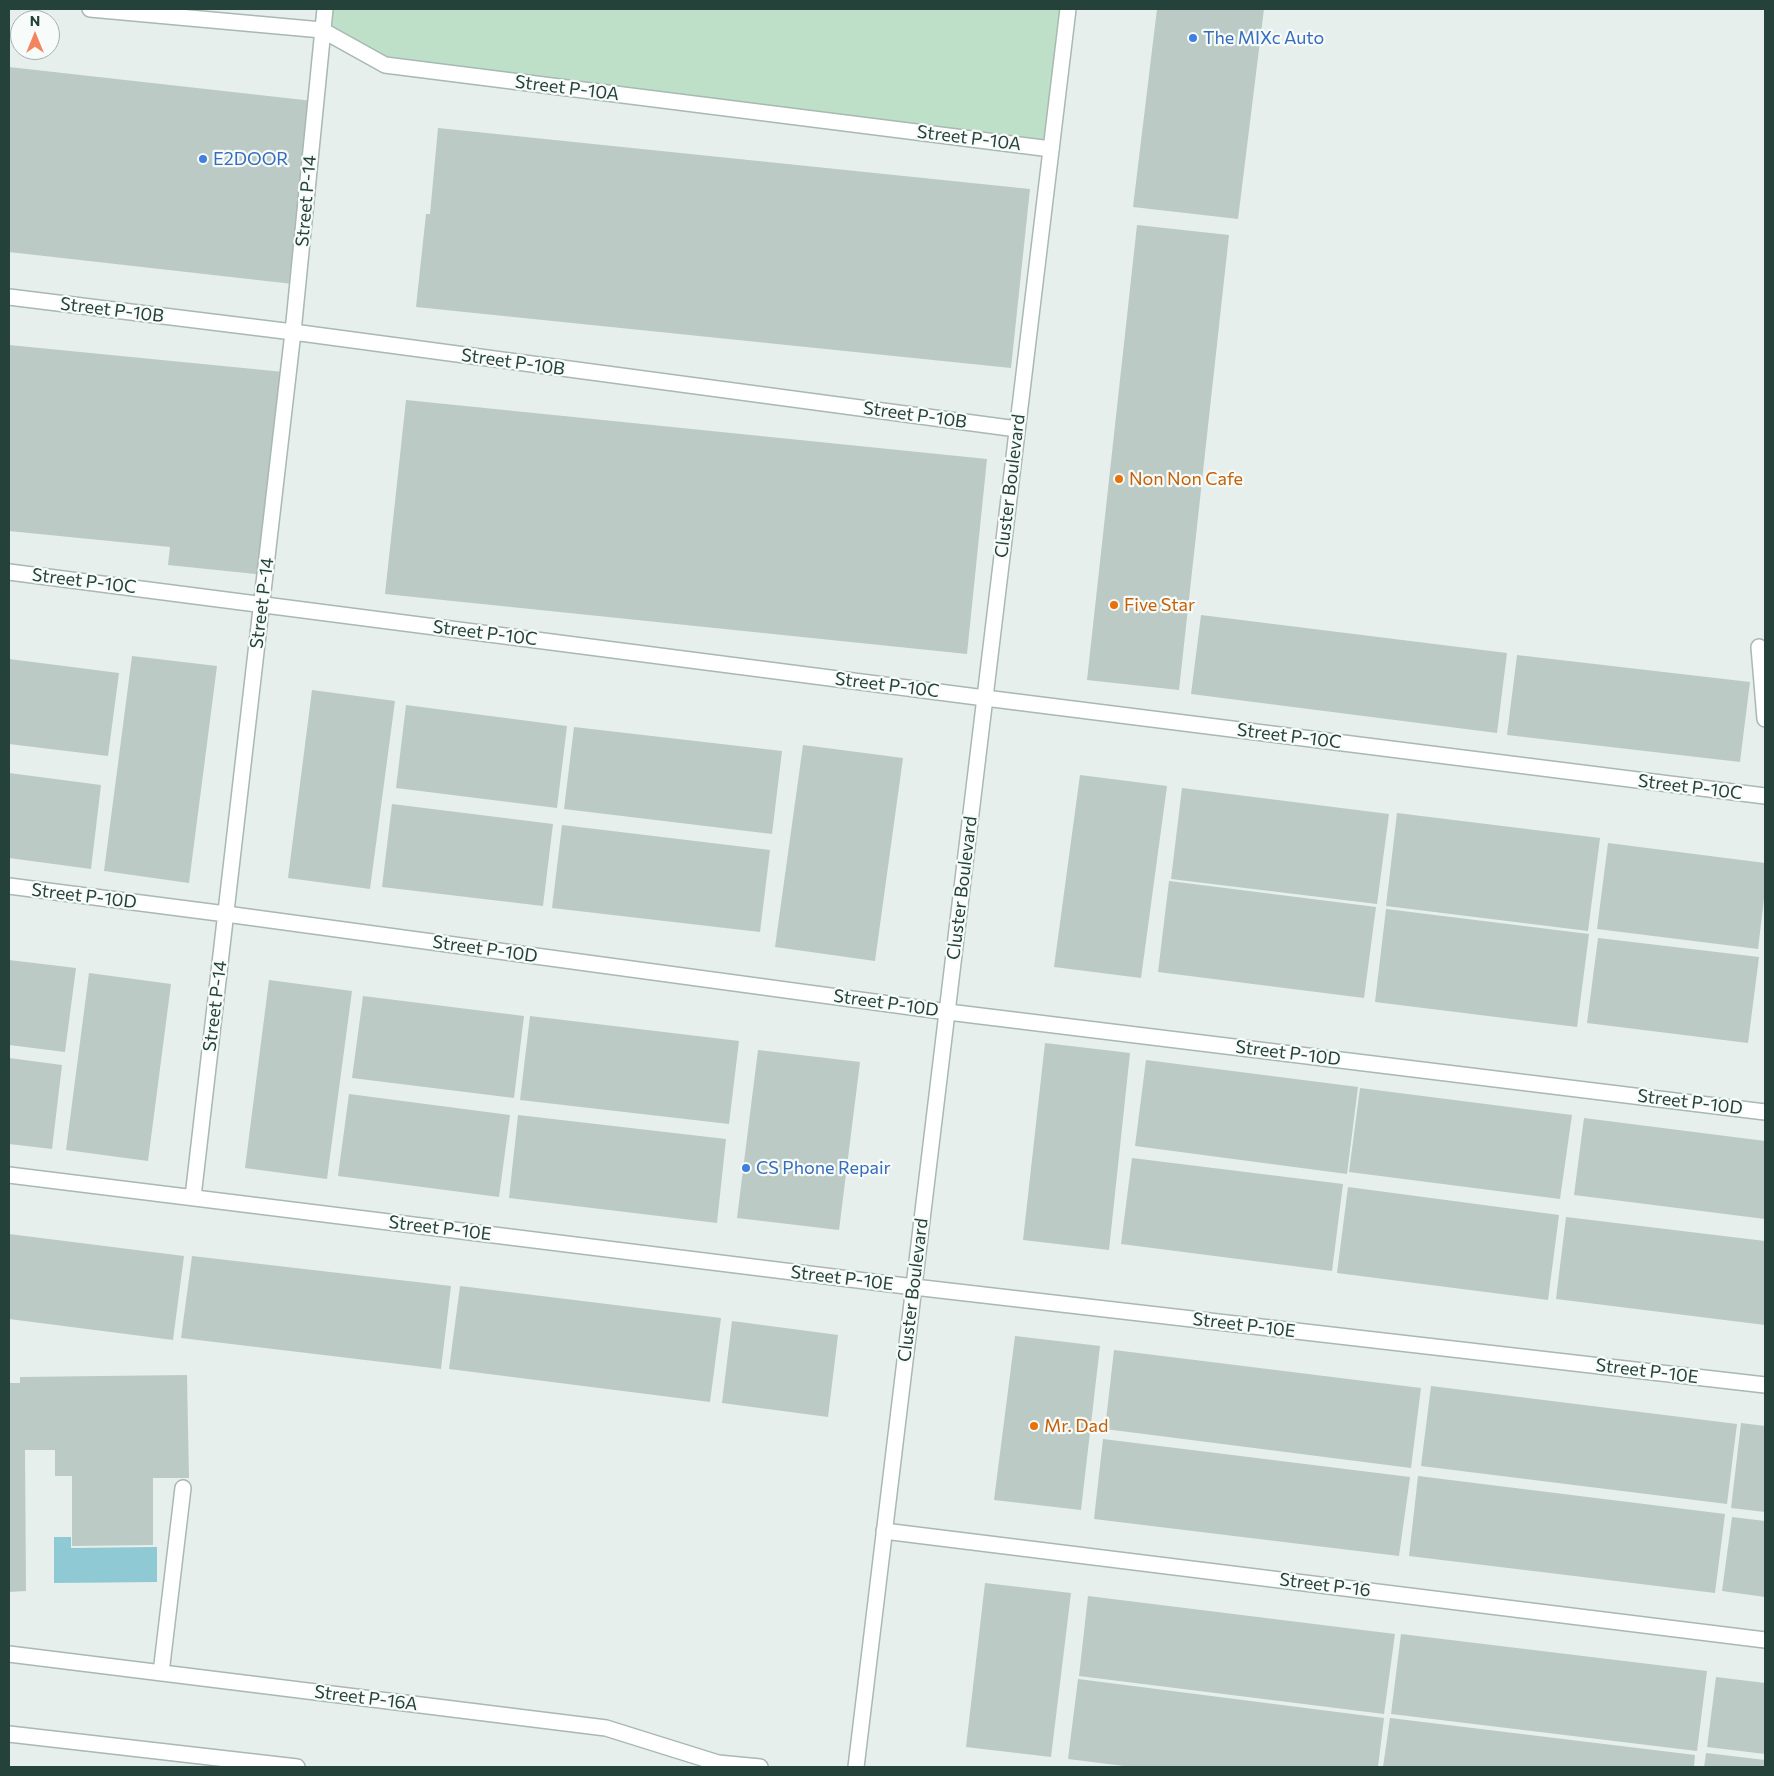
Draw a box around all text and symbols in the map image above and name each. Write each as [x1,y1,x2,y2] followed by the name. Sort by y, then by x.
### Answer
[10,10,60,60] north arrow
[30,12,40,29] text: N
[1203,27,1324,49] place label: The MIXc Auto
[1187,32,1199,44] marker: The MIXc Auto
[514,71,620,105] street label: Street P-10A
[916,121,1022,155] street label: Street P-10A
[213,148,288,170] place label: E2DOOR
[197,153,209,165] marker: E2DOOR
[291,154,321,248] street label: Street P-14
[59,293,165,327] street label: Street P-10B
[460,344,566,380] street label: Street P-10B
[862,397,968,433] street label: Street P-10B
[990,413,1030,559] street label: Cluster Boulevard
[1129,468,1243,490] place label: Non Non Cafe
[1113,473,1125,485] marker: Non Non Cafe
[246,556,278,650] street label: Street P-14
[31,564,137,598] street label: Street P-10C
[1124,594,1195,616] place label: Five Star
[1108,599,1120,611] marker: Five Star
[432,616,538,650] street label: Street P-10C
[834,668,940,702] street label: Street P-10C
[1236,719,1342,753] street label: Street P-10C
[1637,770,1743,804] street label: Street P-10C
[942,815,982,961] street label: Cluster Boulevard
[30,879,138,913] street label: Street P-10D
[431,931,539,967] street label: Street P-10D
[199,959,231,1053] street label: Street P-14
[832,985,940,1021] street label: Street P-10D
[1234,1036,1342,1070] street label: Street P-10D
[1636,1085,1744,1119] street label: Street P-10D
[756,1157,891,1179] place label: CS Phone Repair
[740,1162,752,1174] marker: CS Phone Repair
[387,1211,493,1245] street label: Street P-10E
[893,1217,933,1363] street label: Cluster Boulevard
[789,1261,895,1295] street label: Street P-10E
[1191,1308,1297,1342] street label: Street P-10E
[1594,1354,1700,1388] street label: Street P-10E
[1044,1415,1108,1437] place label: Mr. Dad
[1028,1420,1040,1432] marker: Mr. Dad
[1278,1569,1372,1601] street label: Street P-16
[313,1681,419,1715] street label: Street P-16A

